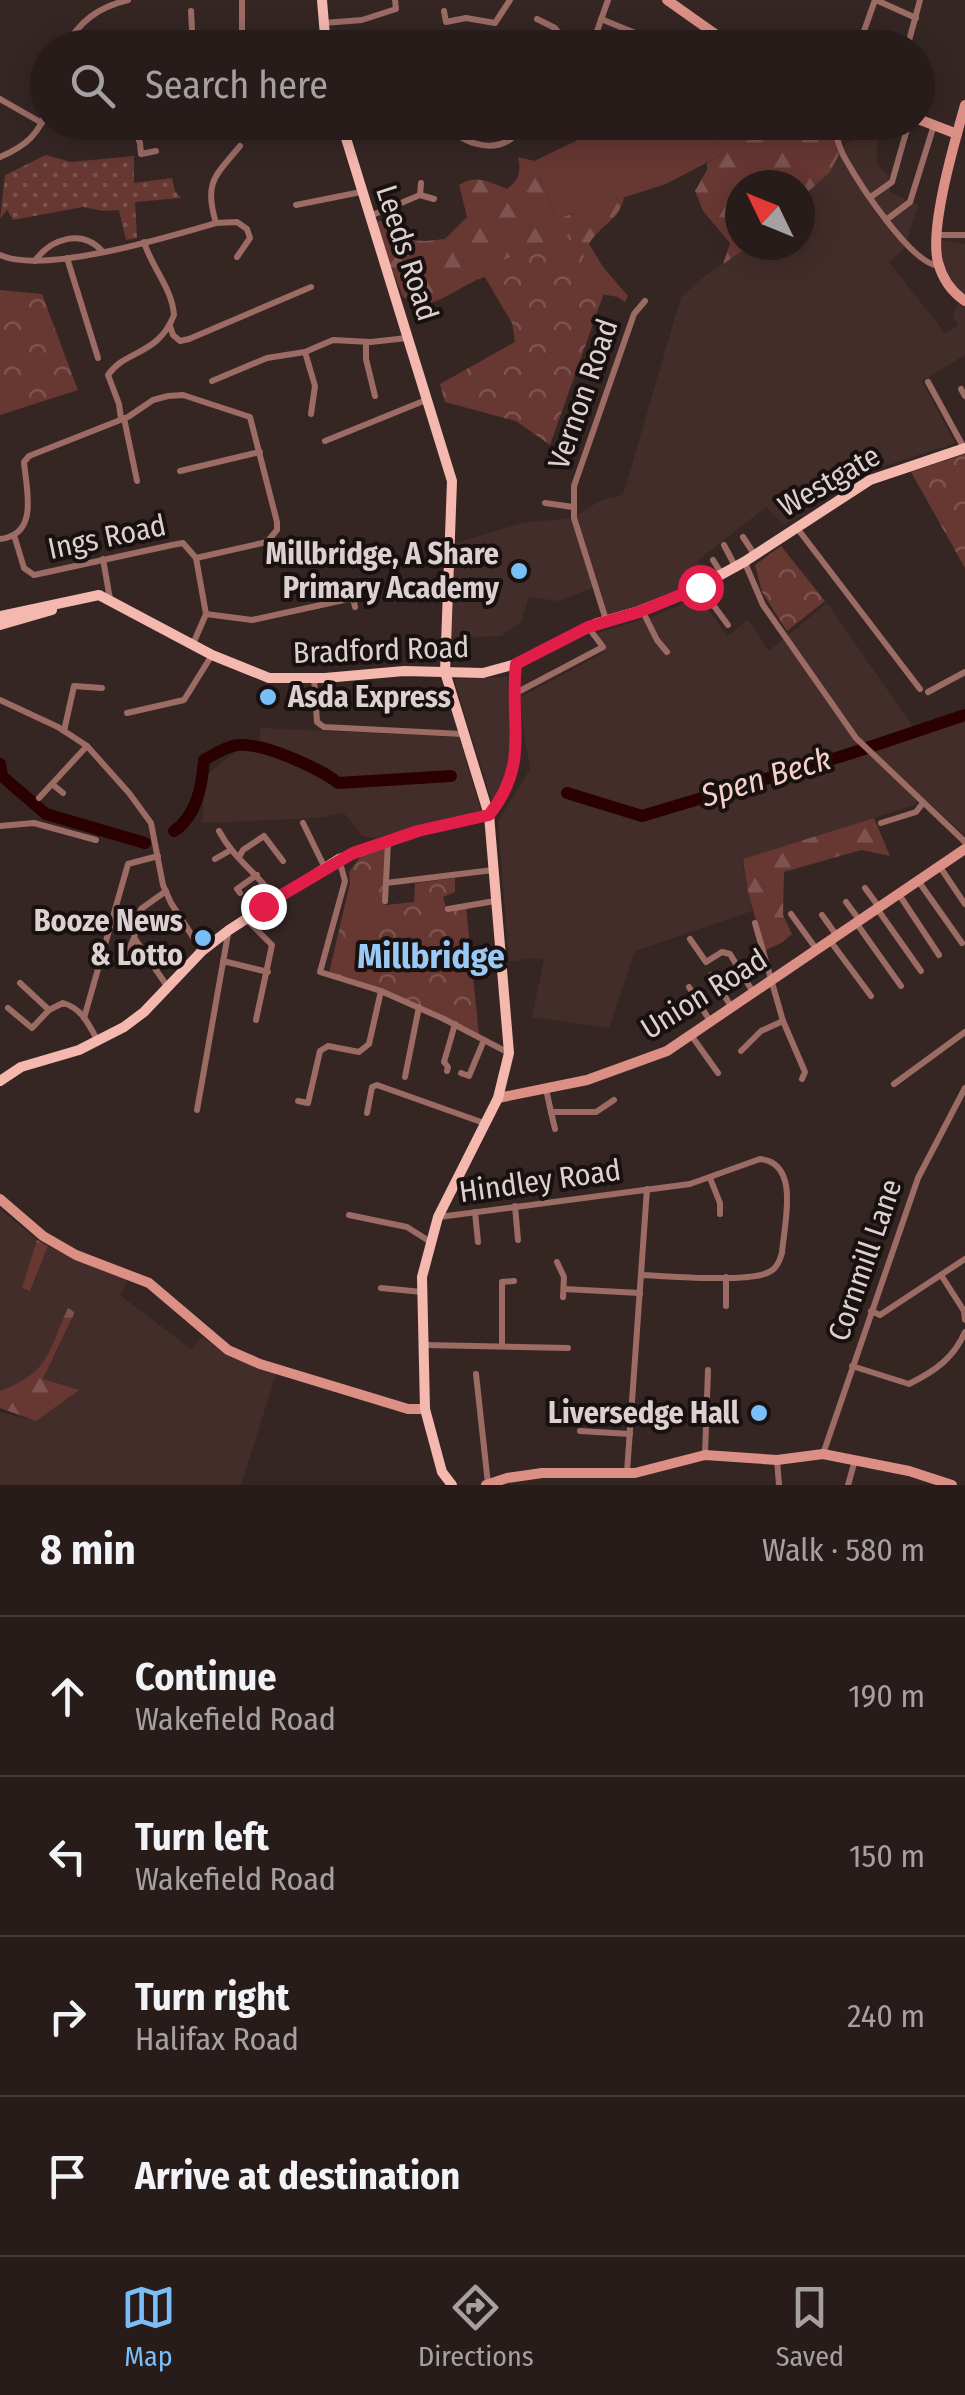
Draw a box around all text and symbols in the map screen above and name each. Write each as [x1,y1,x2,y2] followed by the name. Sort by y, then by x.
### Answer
[30,30,935,140] search box
[65,58,120,113] icon: search
[145,62,328,108] text: Search here
[725,170,815,260] north arrow
[368,181,446,325] street label: Leeds Road
[541,314,625,474] street label: Vernon Road
[772,438,886,524] street label: Westgate
[45,507,169,567] street label: Ings Road
[266,536,500,606] place label: Millbridge, A Share Primary Academy
[508,560,530,582] marker: Millbridge, A Share Primary Academy
[678,565,724,611] route start
[292,629,470,671] street label: Bradford Road
[287,679,451,715] place label: Asda Express
[257,686,279,708] marker: Asda Express
[695,739,836,815] water label: Spen Beck
[241,884,287,930] route end
[34,903,183,973] place label: Booze News & Lotto
[192,927,214,949] marker: Booze News & Lotto
[357,935,505,977] district label: Millbridge
[634,941,774,1047] street label: Union Road
[457,1152,623,1210] street label: Hindley Road
[821,1174,909,1346] street label: Cornmill Lane
[548,1395,740,1431] place label: Liversedge Hall
[748,1402,770,1424] marker: Liversedge Hall
[40,1525,136,1575] text: 8 min
[762,1531,925,1569] text: Walk · 580 m
[135,1654,276,1700] text: Continue
[40,1669,95,1724] icon: ahead
[848,1677,925,1715] text: 190 m
[135,1700,336,1738] text: Wakefield Road
[135,1814,269,1860] text: Turn left
[40,1829,95,1884] icon: left
[849,1837,925,1875] text: 150 m
[135,1860,336,1898] text: Wakefield Road
[135,1974,289,2020] text: Turn right
[40,1989,95,2044] icon: right
[847,1997,925,2035] text: 240 m
[135,2020,299,2058] text: Halifax Road
[40,2149,95,2204] icon: arrive
[135,2153,460,2199] text: Arrive at destination
[121,2280,176,2373] tab: Map
[418,2280,534,2373] tab: Directions
[776,2280,844,2373] tab: Saved

